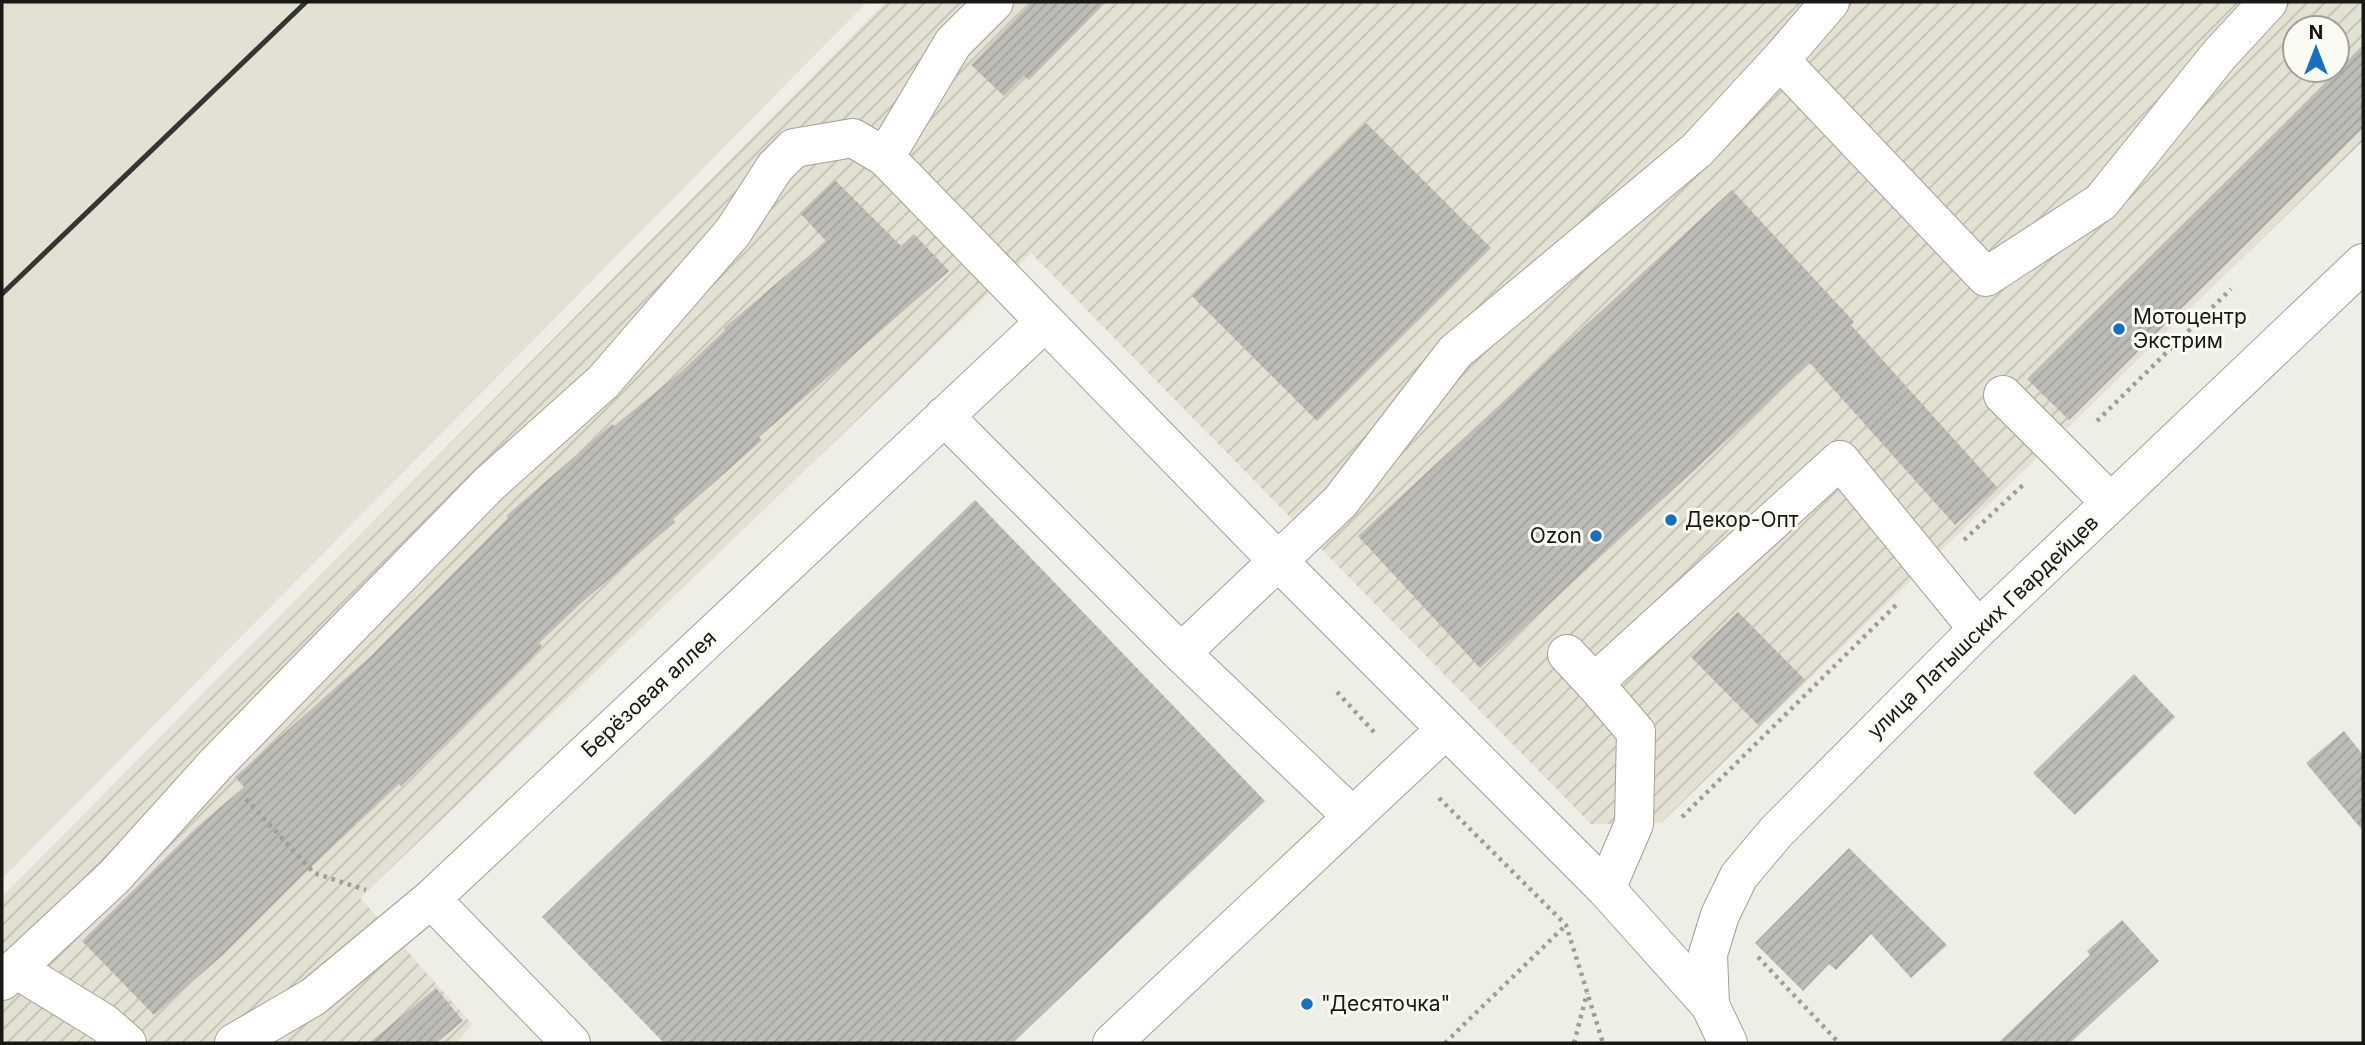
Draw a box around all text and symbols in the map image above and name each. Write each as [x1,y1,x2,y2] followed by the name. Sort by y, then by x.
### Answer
[2281,14,2351,84] north arrow
[2309,21,2323,44] text: N
[2133,304,2247,353] place label: Мотоцентр Экстрим
[2111,321,2127,337] marker: Мотоцентр Экстрим
[1685,507,1799,532] place label: Декор-Опт
[1862,510,2103,744] street label: улица Латышских Гвардейцев
[1663,512,1679,528] marker: Декор-Опт
[1530,523,1582,548] place label: Ozon
[1588,528,1604,544] marker: Ozon
[576,625,721,762] street label: Берёзовая аллея
[1321,991,1450,1016] place label: "Десяточка"
[1299,996,1315,1012] marker: "Десяточка"

